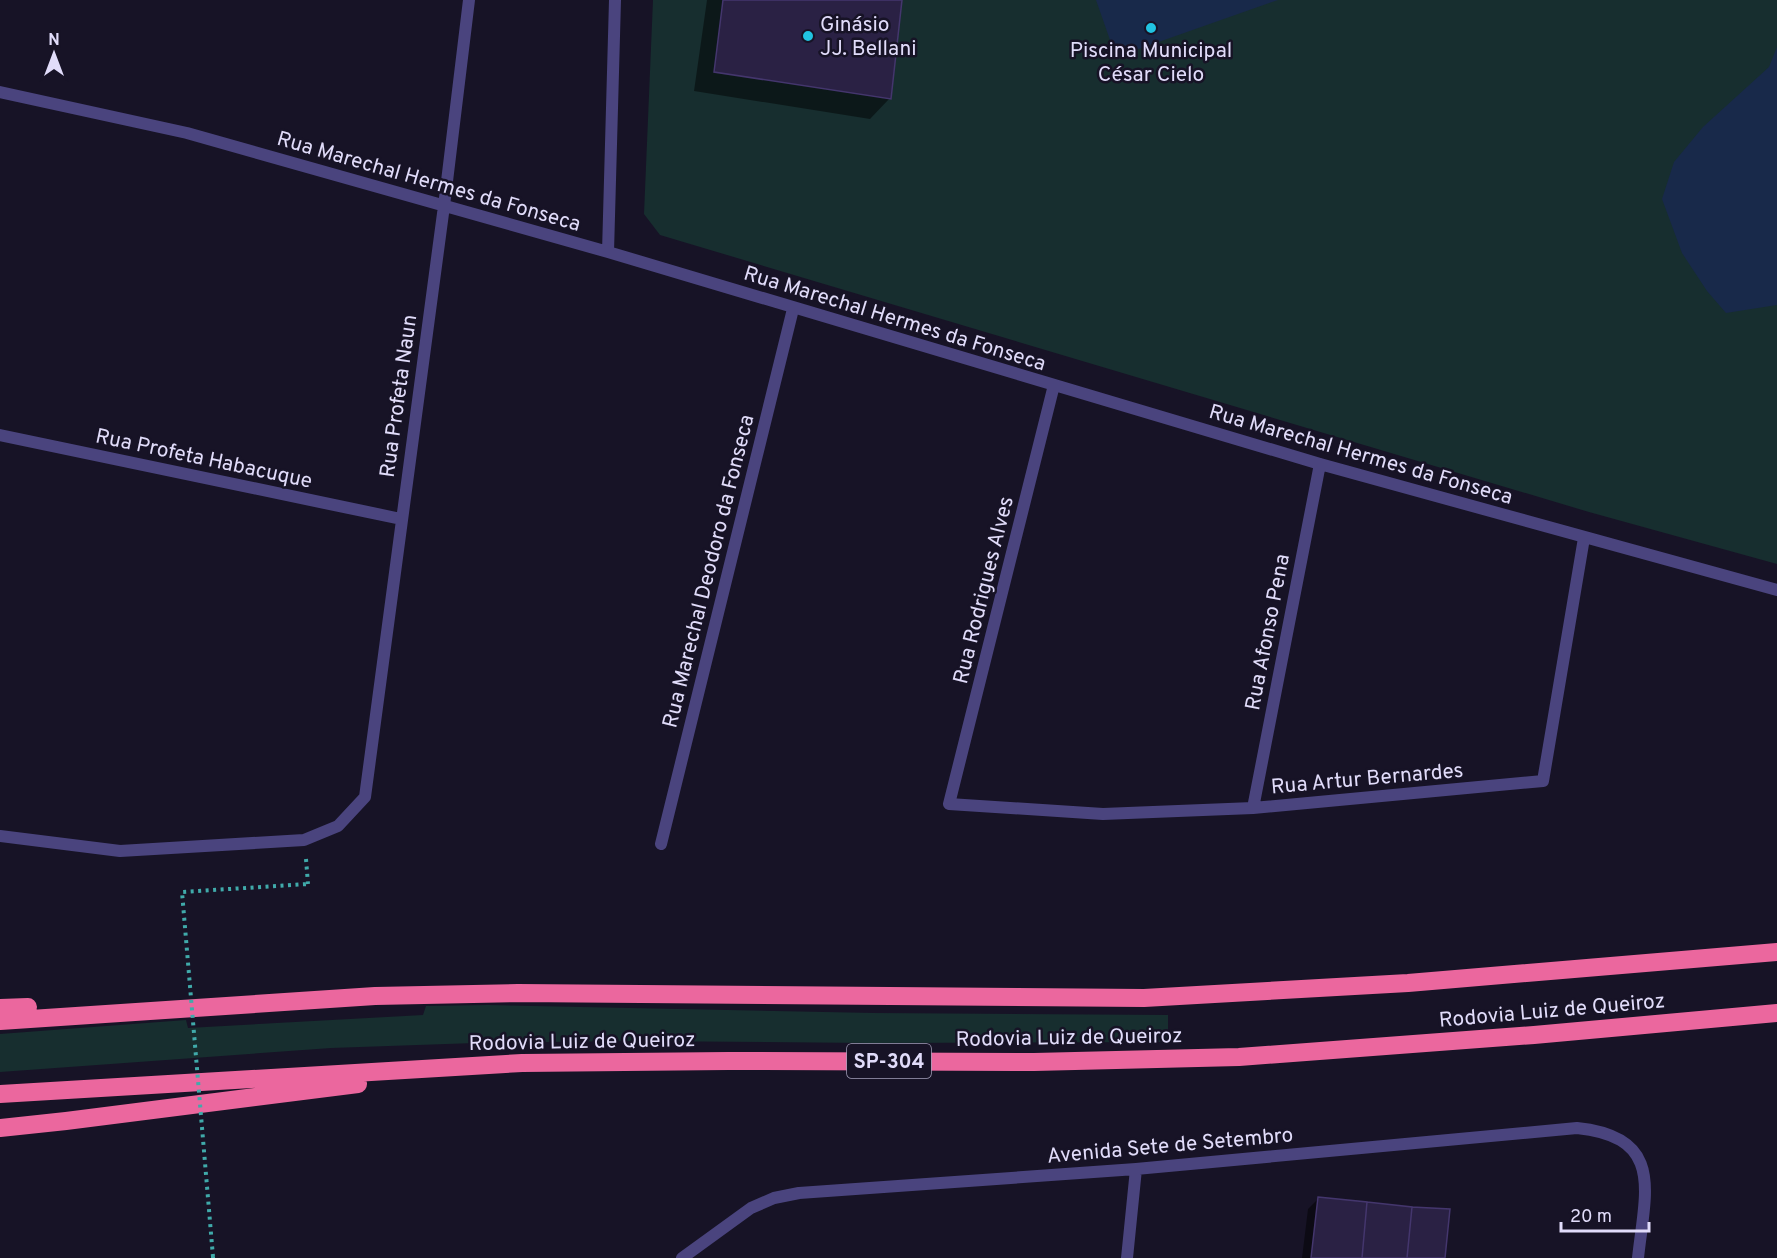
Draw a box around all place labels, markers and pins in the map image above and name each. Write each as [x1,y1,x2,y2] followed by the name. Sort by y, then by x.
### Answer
[820,12,917,63] place label: Ginásio JJ. Bellani
[1144,21,1158,35] marker: Piscina Municipal César Cielo
[801,29,815,43] marker: Ginásio JJ. Bellani
[1070,38,1232,89] place label: Piscina Municipal César Cielo

